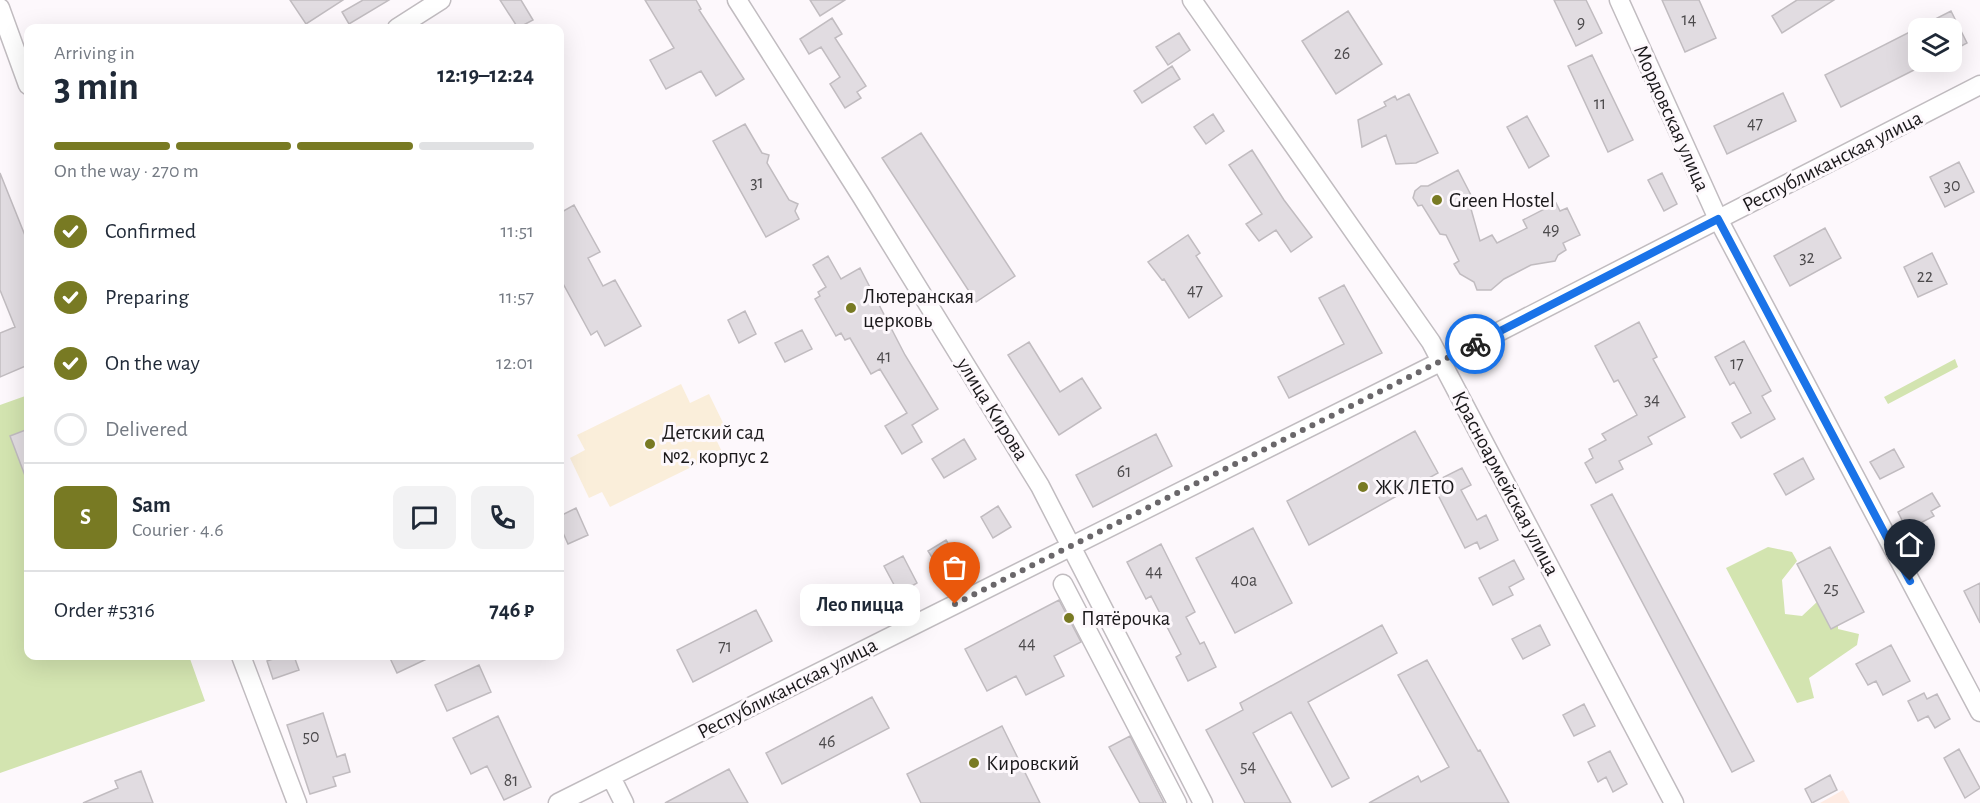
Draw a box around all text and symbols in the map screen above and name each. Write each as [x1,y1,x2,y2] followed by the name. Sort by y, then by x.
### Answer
[1682,11,1697,29] house number: 14
[1577,14,1585,32] house number: 9
[1908,18,1962,72] map controls
[1908,18,1962,72] button: layers
[1630,42,1713,195] street label: Мордовская улица
[54,43,135,63] text: Arriving in
[1334,45,1350,63] house number: 26
[437,64,534,86] text: 12:19–12:24
[54,68,139,107] text: 3 min
[1594,95,1606,113] house number: 11
[1739,107,1926,216] street label: Республиканская улица
[1747,115,1763,133] house number: 47
[54,161,199,181] text: On the way · 270 m
[750,174,764,192] house number: 31
[1944,177,1960,195] house number: 30
[1449,190,1555,211] place label: Green Hostel
[1430,193,1444,207] marker: Green Hostel
[54,215,87,248] icon: check
[105,220,196,242] text: Confirmed
[500,221,534,241] text: 11:51
[1542,221,1560,239] house number: 49
[1799,249,1815,267] house number: 32
[1917,268,1933,286] house number: 22
[54,281,87,314] icon: check
[1187,282,1203,300] house number: 47
[105,286,189,308] text: Preparing
[863,286,974,331] place label: Лютеранская церковь
[499,287,534,307] text: 11:57
[844,301,858,315] marker: Лютеранская церковь
[1445,314,1505,374] courier
[1459,328,1492,361] icon: bike
[54,347,87,380] icon: check
[877,348,891,366] house number: 41
[105,352,200,374] text: On the way
[496,353,534,373] text: 12:01
[952,353,1033,465] street label: улица Кирова
[1730,355,1744,373] house number: 17
[1448,387,1563,579] street label: Красноармейская улица
[1644,391,1660,409] house number: 34
[105,418,188,440] text: Delivered
[662,422,769,467] place label: Детский сад №2, корпус 2
[643,437,657,451] marker: Детский сад №2, корпус 2
[1117,463,1131,481] house number: 61
[1375,477,1455,498] place label: ЖК ЛЕТО
[1356,480,1370,494] marker: ЖК ЛЕТО
[393,486,456,549] button: chat
[471,486,534,549] button: phone
[132,494,171,516] text: Sam
[80,506,91,528] text: S
[1884,519,1935,581] pin
[132,520,224,540] text: Courier · 4.6
[1893,528,1926,561] icon: home
[929,542,980,604] pin
[938,551,971,584] icon: bag
[1145,563,1163,581] house number: 44
[1231,572,1257,590] house number: 40а
[1823,580,1839,598] house number: 25
[799,583,919,625] callout: Лео пицца
[816,595,904,615] text: Лео пицца
[54,599,155,621] text: Order #5316
[489,599,534,621] text: 746 ₽
[1081,608,1171,629] place label: Пятёрочка
[1062,611,1076,625] marker: Пятёрочка
[694,634,881,743] street label: Республиканская улица
[1018,635,1036,653] house number: 44
[718,638,732,656] house number: 71
[302,728,320,746] house number: 50
[818,733,836,751] house number: 46
[986,753,1080,774] place label: Кировский
[967,756,981,770] marker: Кировский
[1240,758,1256,776] house number: 54
[504,772,518,790] house number: 81

